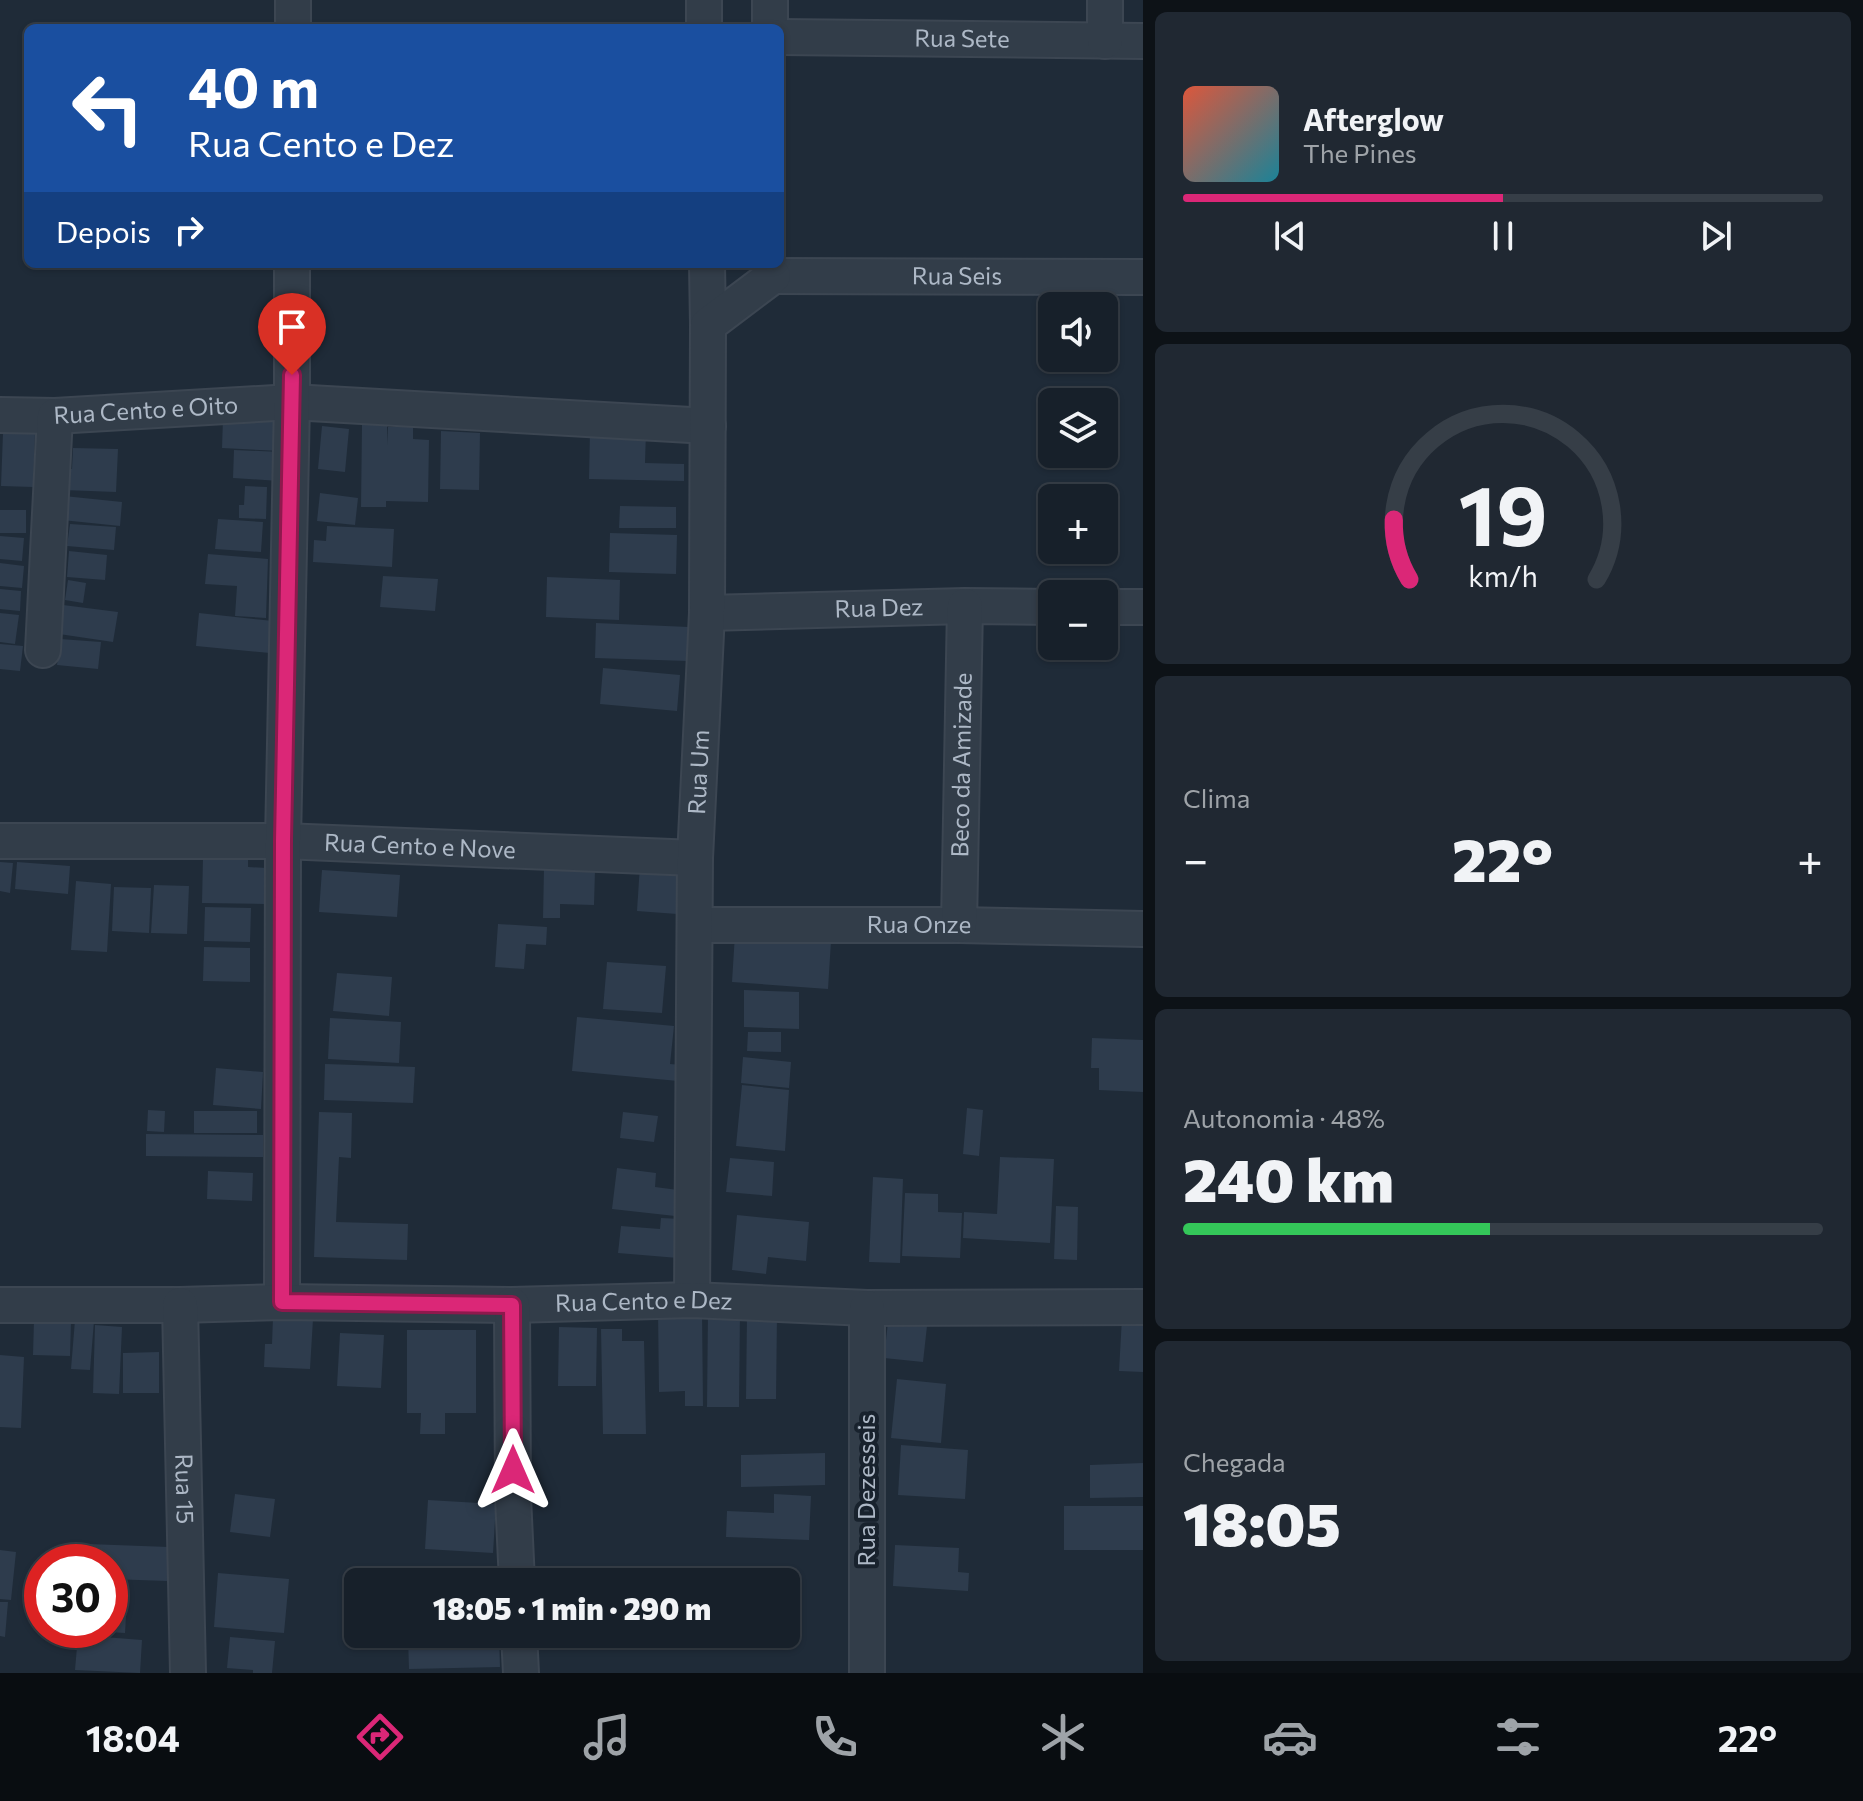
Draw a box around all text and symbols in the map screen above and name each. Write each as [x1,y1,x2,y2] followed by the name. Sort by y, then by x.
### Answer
[914,22,1010,53] street label: Rua Sete
[188,51,319,120] text: 40 m
[56,56,160,160] icon: left
[1303,100,1444,137] text: Afterglow
[188,120,454,164] text: Rua Cento e Dez
[1303,137,1417,168] text: The Pines
[167,208,211,252] icon: right
[56,212,151,249] text: Depois
[1268,214,1312,258] icon: previous
[1481,214,1525,258] icon: pause
[1694,214,1738,258] icon: next
[912,260,1002,290] street label: Rua Seis
[1038,292,1118,660] map controls
[1038,292,1118,372] button: sound
[258,293,326,375] pin
[270,305,314,349] icon: arrive
[1038,388,1118,468] button: layers
[52,389,239,429] street label: Rua Cento e Oito
[1459,461,1547,563] text: 19
[1038,484,1118,564] button: +
[1468,558,1538,593] text: km/h
[1038,580,1118,660] button: −
[834,591,924,623] street label: Rua Dez
[944,672,977,858] street label: Beco da Amizade
[681,729,714,815] street label: Rua Um
[1183,782,1250,813] text: Clima
[1452,821,1553,894] text: 22°
[323,827,516,864] street label: Rua Cento e Nove
[1183,831,1208,885] text: −
[1797,831,1823,885] text: +
[867,909,972,938] street label: Rua Onze
[1183,1102,1385,1133] text: Autonomia · 48%
[1183,1141,1394,1214] text: 240 km
[555,1284,733,1317] street label: Rua Cento e Dez
[851,1414,880,1566] street label: Rua Dezesseis
[471,1428,555,1512] position arrow
[1183,1446,1286,1477] text: Chegada
[170,1453,201,1525] street label: Rua 15
[1183,1485,1341,1558] text: 18:05
[24,1544,128,1648] speed limit sign: 30
[433,1589,711,1626] text: 18:05 · 1 min · 290 m
[352,1709,408,1765] icon: directions
[579,1709,635,1765] icon: music
[807,1709,863,1765] icon: phone
[1035,1709,1091,1765] icon: climate
[1262,1709,1318,1765] icon: car
[1490,1709,1546,1765] icon: filters
[86,1715,180,1759] text: 18:04
[1718,1715,1777,1759] text: 22°

